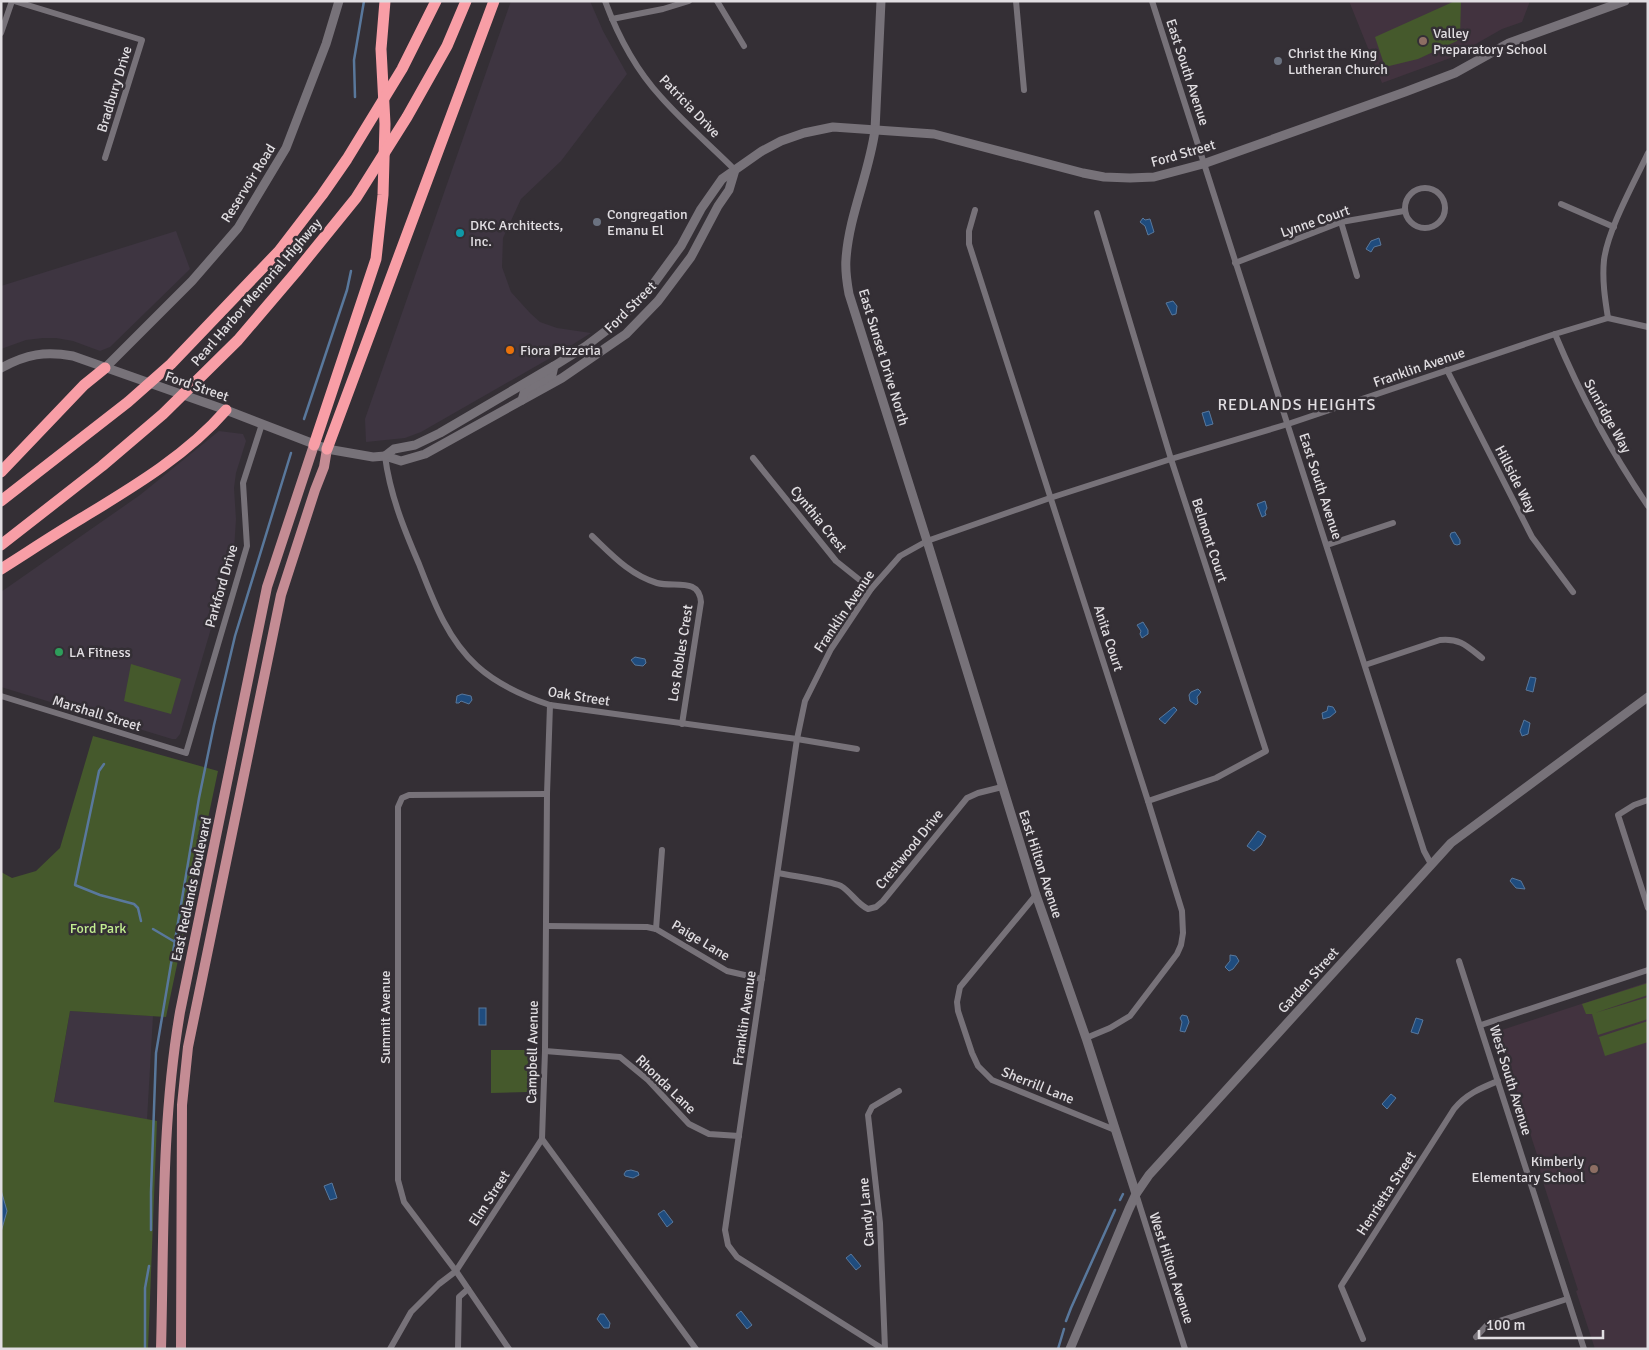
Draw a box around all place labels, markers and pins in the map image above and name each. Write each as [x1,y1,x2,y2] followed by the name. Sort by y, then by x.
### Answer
[1433,25,1547,58] place label: Valley Preparatory School
[1417,35,1429,47] marker: Valley Preparatory School
[1288,45,1388,78] place label: Christ the King Lutheran Church
[1272,55,1284,67] marker: Christ the King Lutheran Church
[607,206,688,239] place label: Congregation Emanu El
[591,216,603,228] marker: Congregation Emanu El
[470,217,563,250] place label: DKC Architects, Inc.
[454,227,466,239] marker: DKC Architects, Inc.
[520,342,601,359] place label: Fiora Pizzeria
[504,344,516,356] marker: Fiora Pizzeria
[69,644,131,661] place label: LA Fitness
[53,646,65,658] marker: LA Fitness
[1471,1153,1584,1186] place label: Kimberly Elementary School
[1588,1163,1600,1175] marker: Kimberly Elementary School

